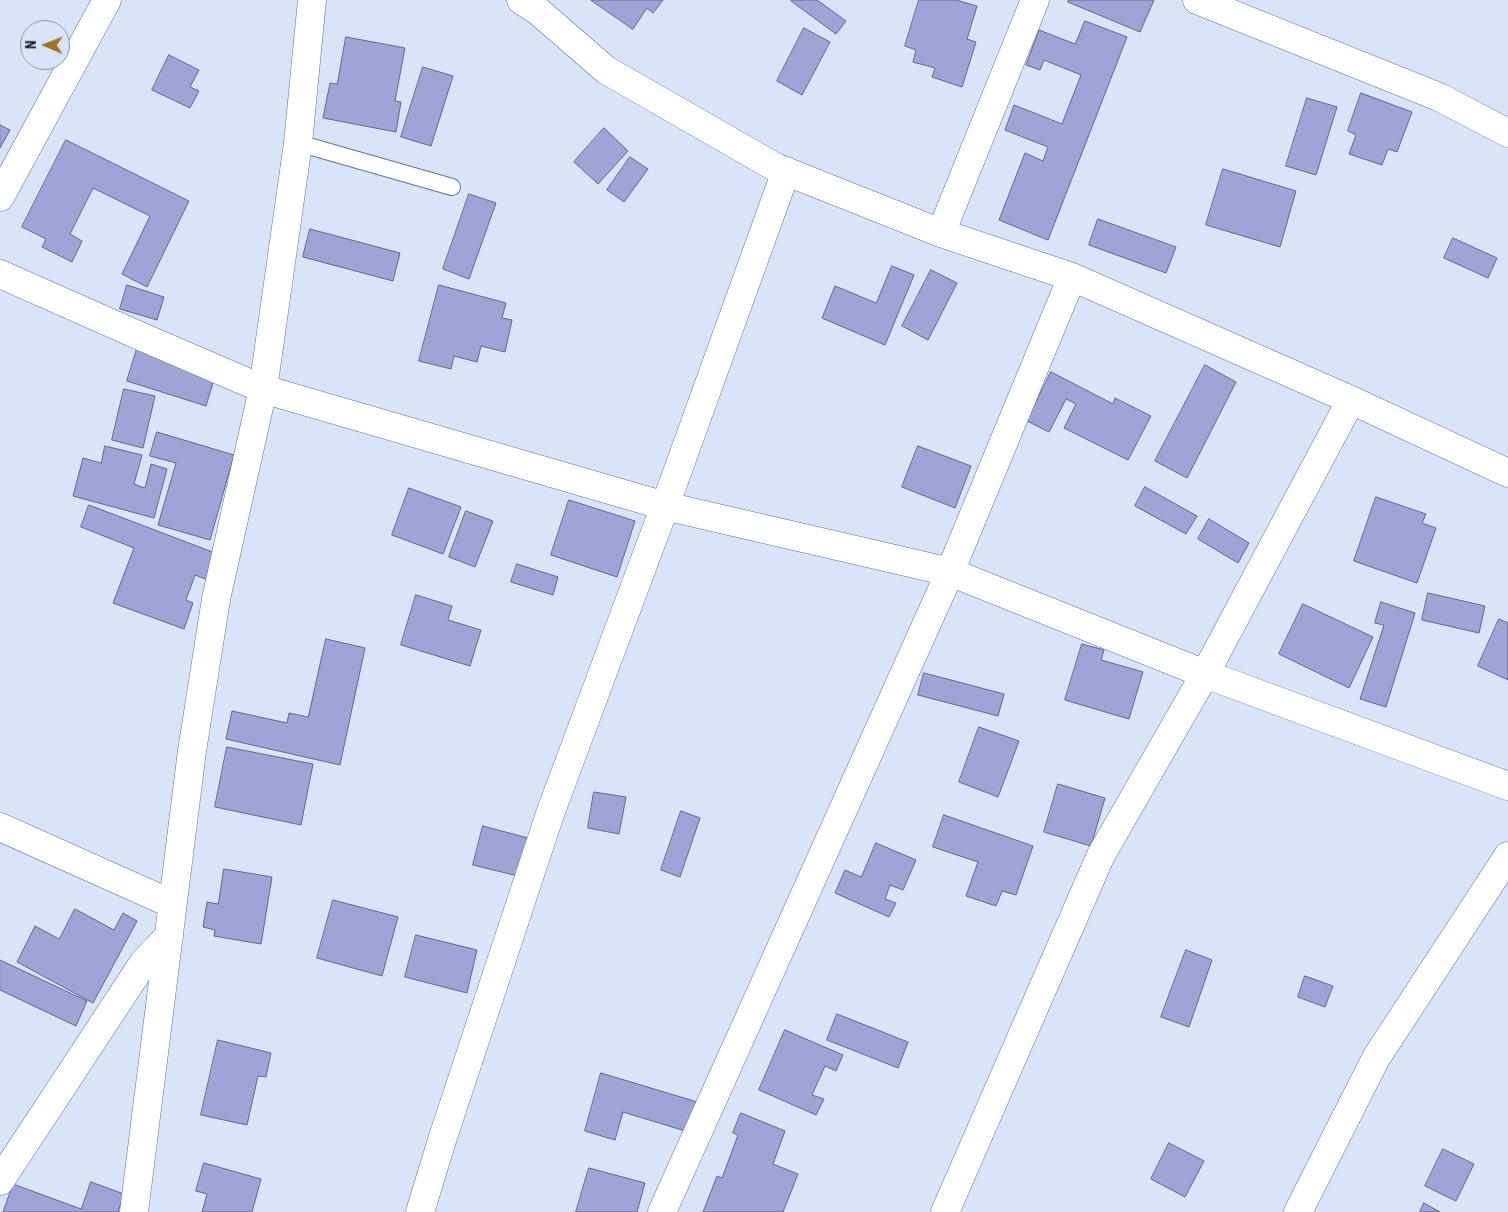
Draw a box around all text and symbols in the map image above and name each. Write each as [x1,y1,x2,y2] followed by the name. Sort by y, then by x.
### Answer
[20,20,70,70] north arrow
[23,40,39,49] text: N

